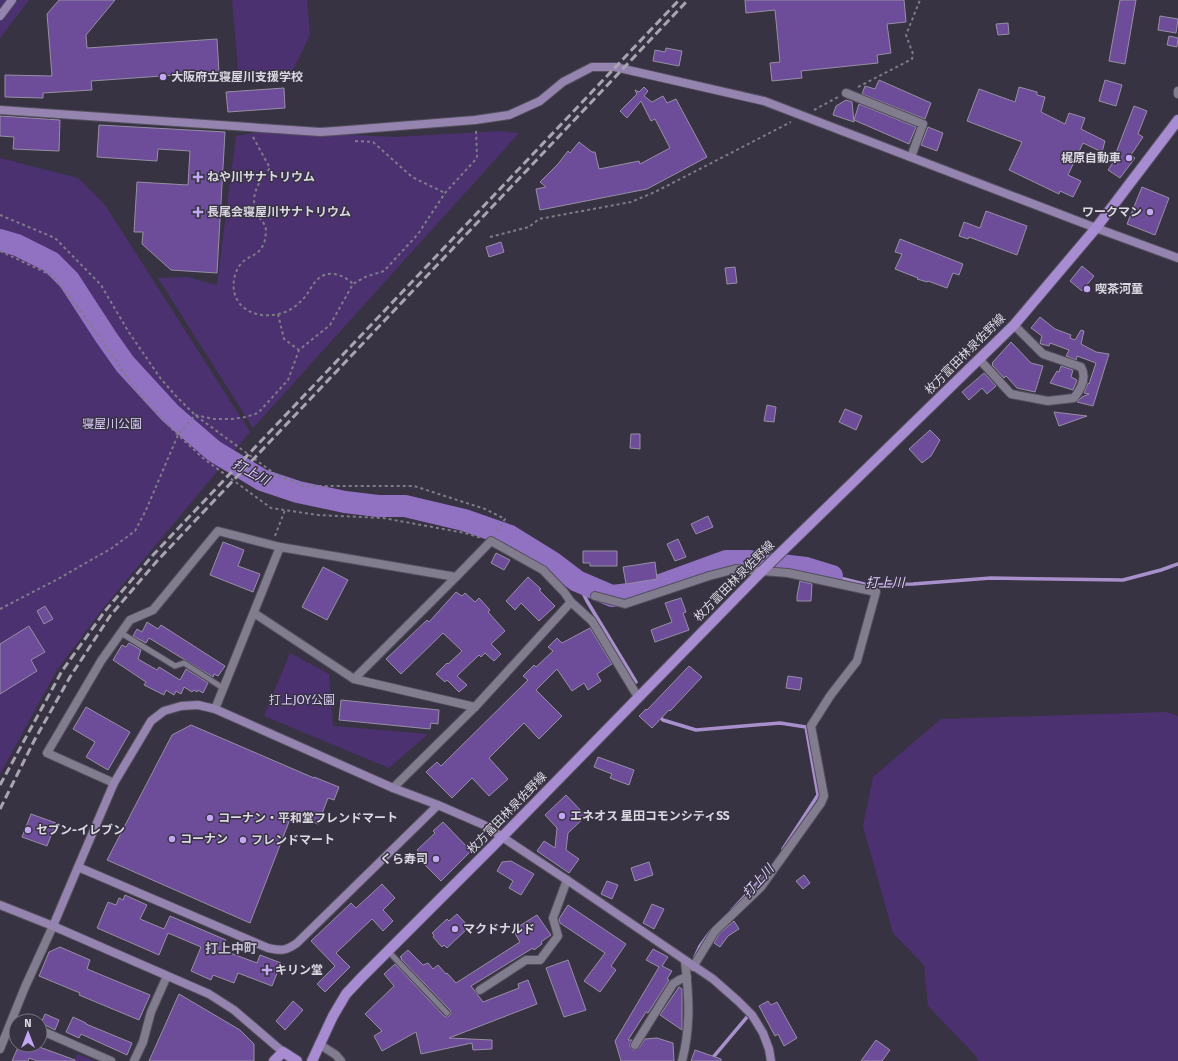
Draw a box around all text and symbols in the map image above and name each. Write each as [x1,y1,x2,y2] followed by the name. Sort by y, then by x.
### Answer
[171,70,303,84] place label: 大阪府立寝屋川支援学校
[158,72,168,82] marker: 大阪府立寝屋川支援学校
[1061,151,1121,165] place label: 梶原自動車
[1124,153,1134,163] marker: 梶原自動車
[207,170,315,184] place label: ねや川サナトリウム
[192,171,204,183] marker: ねや川サナトリウム
[207,205,351,219] place label: 長尾会寝屋川サナトリウム
[1082,205,1142,219] place label: ワークマン
[192,206,204,218] marker: 長尾会寝屋川サナトリウム
[1145,207,1155,217] marker: ワークマン
[1095,282,1143,296] place label: 喫茶河童
[1082,284,1092,294] marker: 喫茶河童
[922,311,1008,397] street label: 枚方富田林泉佐野線
[82,417,142,431] park label: 寝屋川公園
[230,456,273,489] water label: 打上川
[691,538,777,624] street label: 枚方富田林泉佐野線
[865,575,906,590] water label: 打上川
[269,693,335,707] park label: 打上JOY公園
[464,769,550,857] street label: 枚方富田林泉佐野線
[570,809,730,823] place label: エネオス 星田コモンシティSS
[218,811,398,825] place label: コーナン・平和堂フレンドマート
[557,811,567,821] marker: エネオス 星田コモンシティSS
[205,813,215,823] marker: コーナン・平和堂フレンドマート
[36,823,125,837] place label: セブン-イレブン
[23,825,33,835] marker: セブン-イレブン
[180,832,228,846] place label: コーナン
[251,833,335,847] place label: フレンドマート
[167,834,177,844] marker: コーナン
[238,835,248,845] marker: フレンドマート
[380,852,428,866] place label: くら寿司
[431,854,441,864] marker: くら寿司
[739,860,778,901] water label: 打上川
[463,922,535,936] place label: マクドナルド
[450,924,460,934] marker: マクドナルド
[205,941,257,956] district label: 打上中町
[275,963,323,977] place label: キリン堂
[262,965,272,975] marker: キリン堂
[8,1013,48,1053] north arrow
[24,1017,32,1030] text: N

